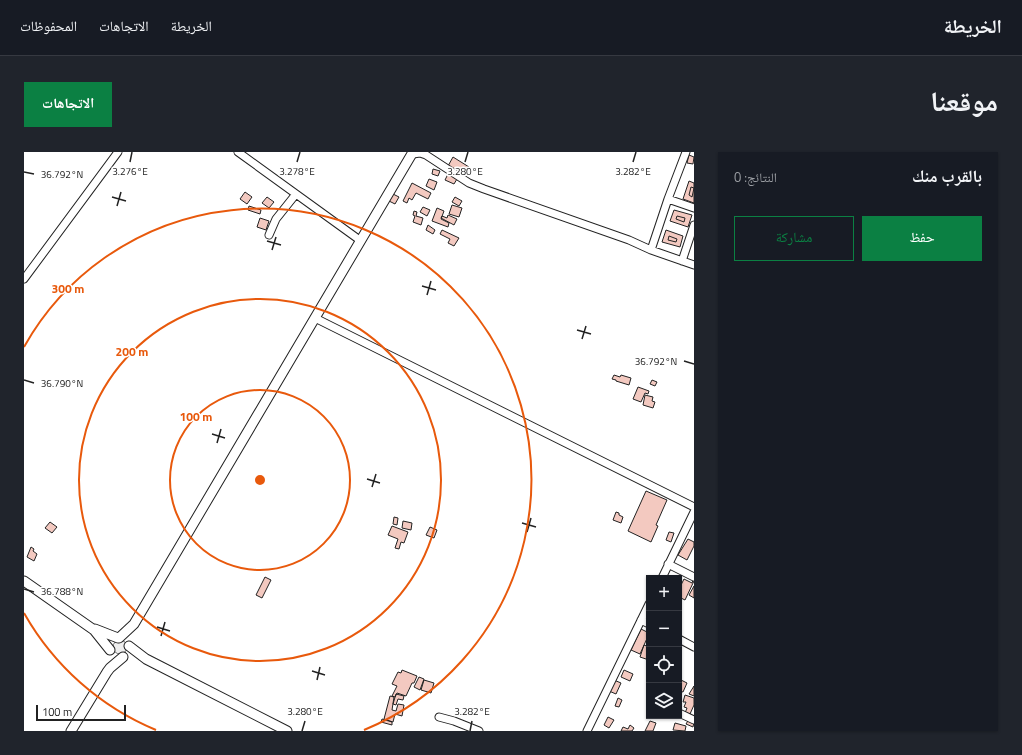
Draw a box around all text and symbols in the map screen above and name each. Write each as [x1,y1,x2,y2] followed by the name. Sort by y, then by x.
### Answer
[944,11,1002,40] text: الخريطة
[20,15,77,36] text: المحفوظات
[99,15,149,36] text: الاتجاهات
[171,15,212,36] text: الخريطة
[930,79,998,122] text: موقعنا
[24,82,112,127] button: الاتجاهات
[912,163,982,189] text: بالقرب منك
[112,164,148,179] text: 3.276°E
[279,164,315,179] text: 3.278°E
[447,164,483,179] text: 3.280°E
[615,164,651,179] text: 3.282°E
[41,167,83,182] text: 36.792°N
[734,167,777,187] text: النتائج: 0
[734,216,854,261] button: مشاركة
[862,216,982,261] button: حفظ
[52,279,84,298] text: 300 m
[116,342,148,361] text: 200 m
[635,354,677,369] text: 36.792°N
[41,376,83,391] text: 36.790°N
[180,407,212,426] text: 100 m
[253,473,267,487] centre of rings
[646,575,682,719] map controls
[646,575,682,611] button: +
[41,584,83,599] text: 36.788°N
[646,611,682,647] button: −
[646,647,682,683] button: locate
[646,683,682,719] button: layers
[36,703,126,722] scale bar
[42,704,72,720] text: 100 m
[287,704,323,719] text: 3.280°E
[454,704,490,719] text: 3.282°E

